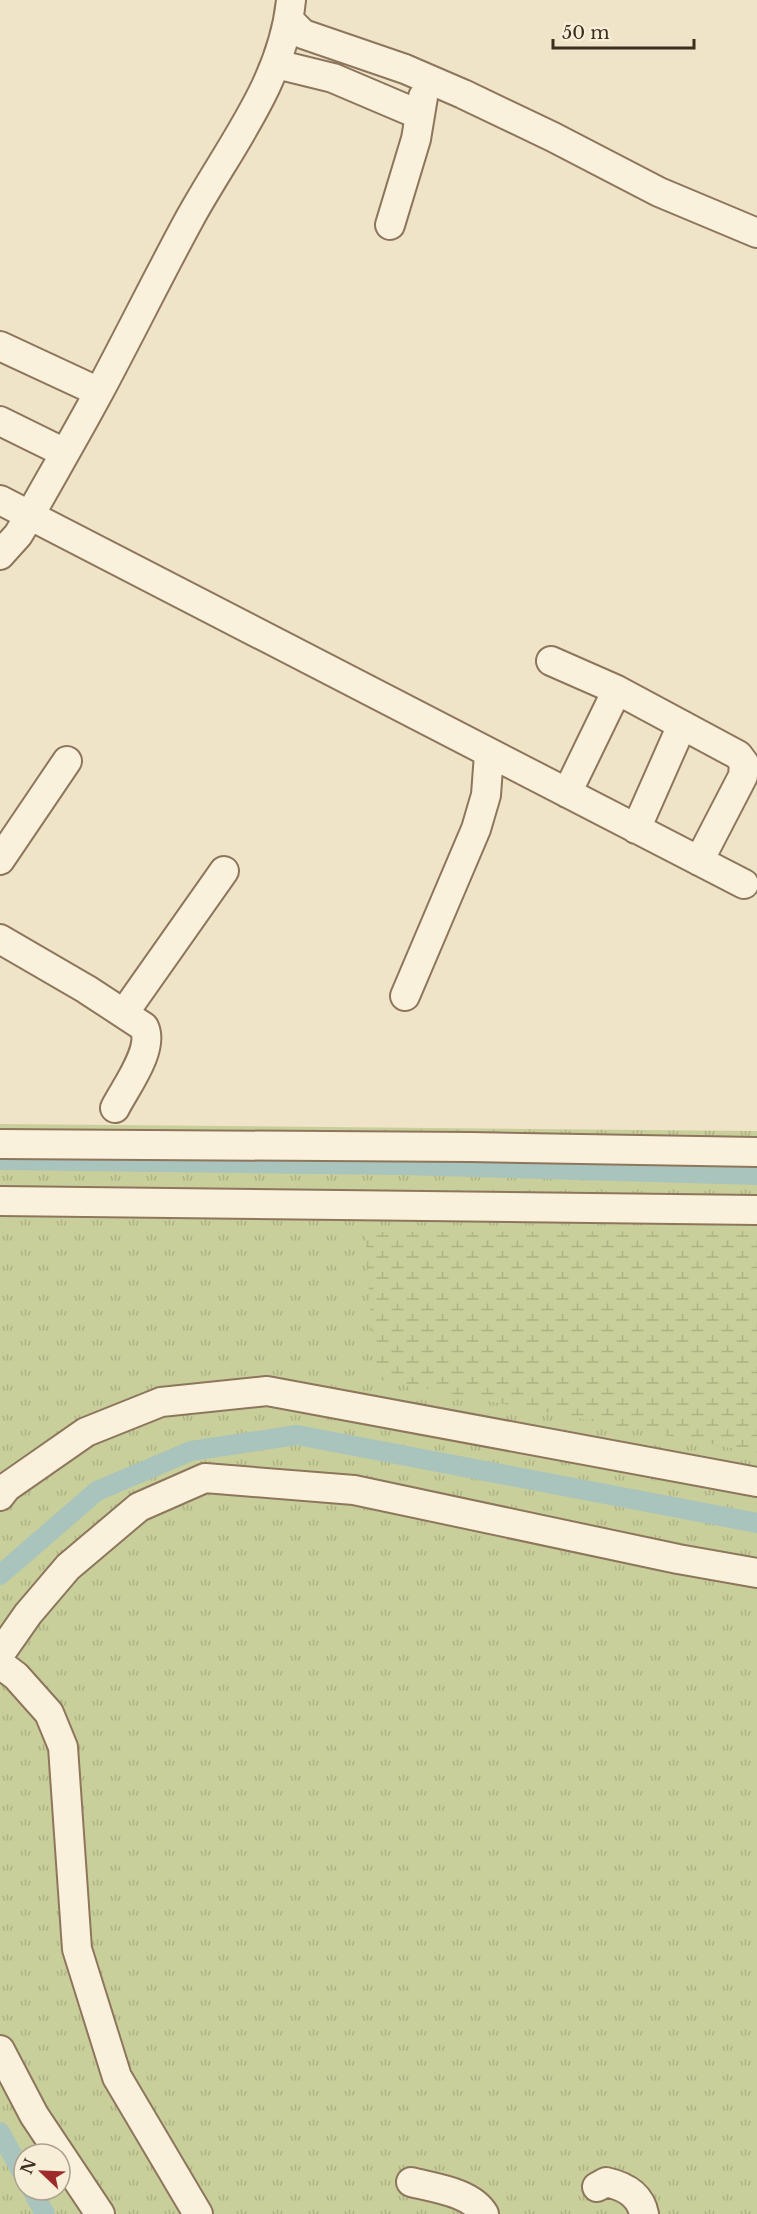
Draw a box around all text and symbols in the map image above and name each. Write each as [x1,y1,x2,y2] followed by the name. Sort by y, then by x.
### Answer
[553,12,694,50] scale bar
[562,22,610,44] text: 50 m
[12,2142,72,2202] north arrow
[16,2155,40,2177] text: N

